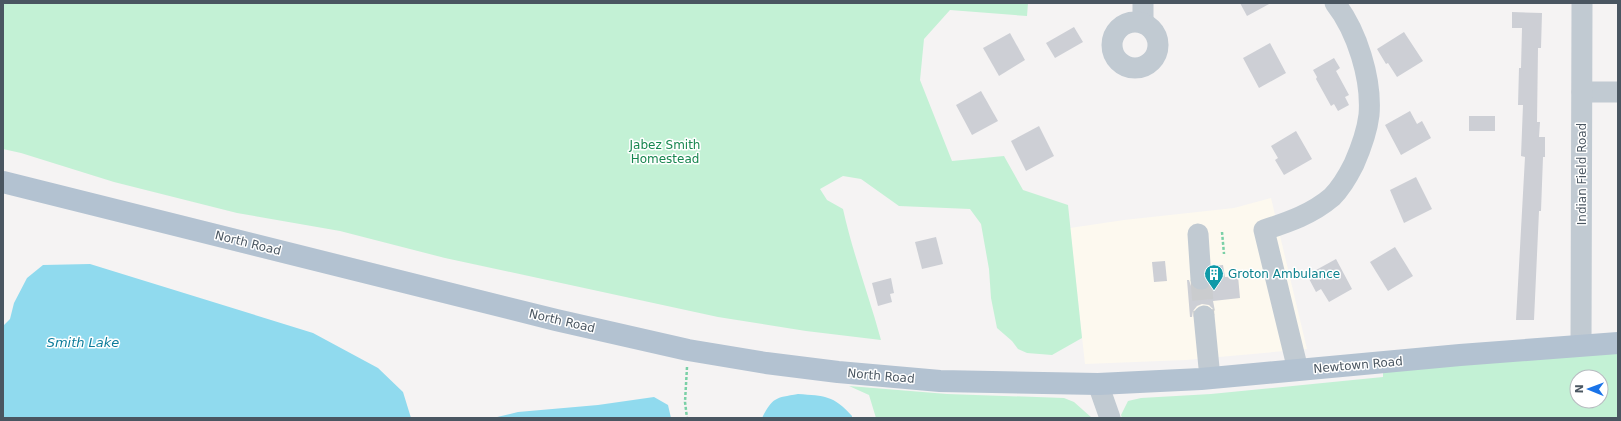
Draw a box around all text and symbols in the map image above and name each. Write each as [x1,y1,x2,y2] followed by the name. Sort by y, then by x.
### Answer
[1575,123,1589,225] street label: Indian Field Road
[629,138,700,166] park label: Jabez Smith Homestead
[214,228,282,258] street label: North Road
[1203,263,1225,291] building icon: Groton Ambulance
[1228,267,1340,281] place label: Groton Ambulance
[528,307,596,335] street label: North Road
[47,335,119,350] water label: Smith Lake
[1313,354,1403,376] street label: Newtown Road
[847,366,915,386] street label: North Road
[1569,369,1609,409] north arrow
[1573,384,1586,394] text: N

